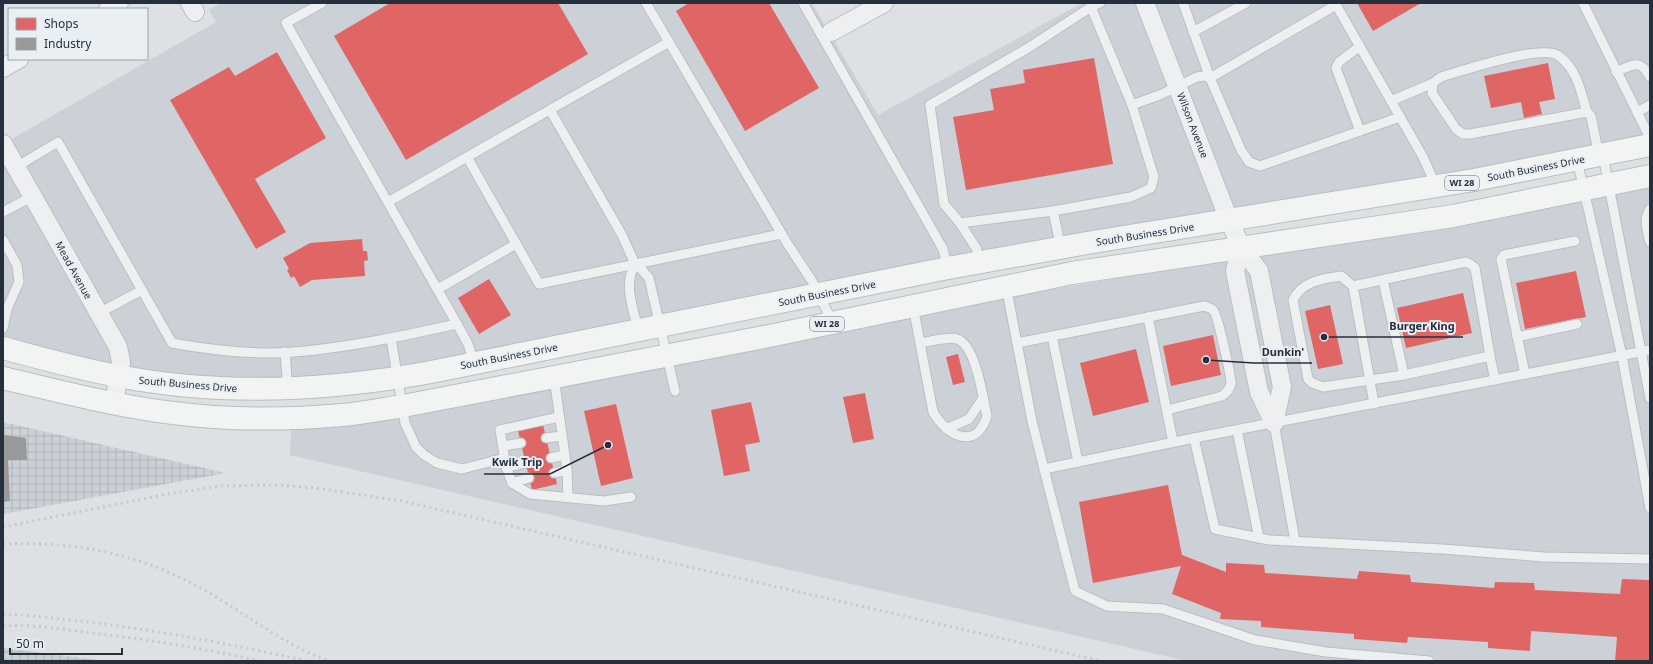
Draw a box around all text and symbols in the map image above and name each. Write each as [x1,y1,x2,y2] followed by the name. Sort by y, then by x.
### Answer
[8,8,148,60] legend
[44,15,79,32] text: Shops
[44,35,92,52] text: Industry
[1174,90,1212,160] street label: Wilson Avenue
[1486,152,1586,184] street label: South Business Drive
[1445,176,1479,190] road number: WI 28
[1095,219,1195,249] street label: South Business Drive
[52,239,96,302] street label: Mead Avenue
[777,277,877,309] street label: South Business Drive
[1382,314,1463,337] callout: Burger King
[810,317,844,331] road number: WI 28
[1389,318,1455,333] text: Burger King
[459,340,559,372] street label: South Business Drive
[1254,340,1312,363] callout: Dunkin'
[1262,344,1304,359] text: Dunkin'
[138,373,238,395] street label: South Business Drive
[484,451,550,474] callout: Kwik Trip
[492,454,542,469] text: Kwik Trip
[10,630,122,656] scale bar
[16,635,44,652] text: 50 m

